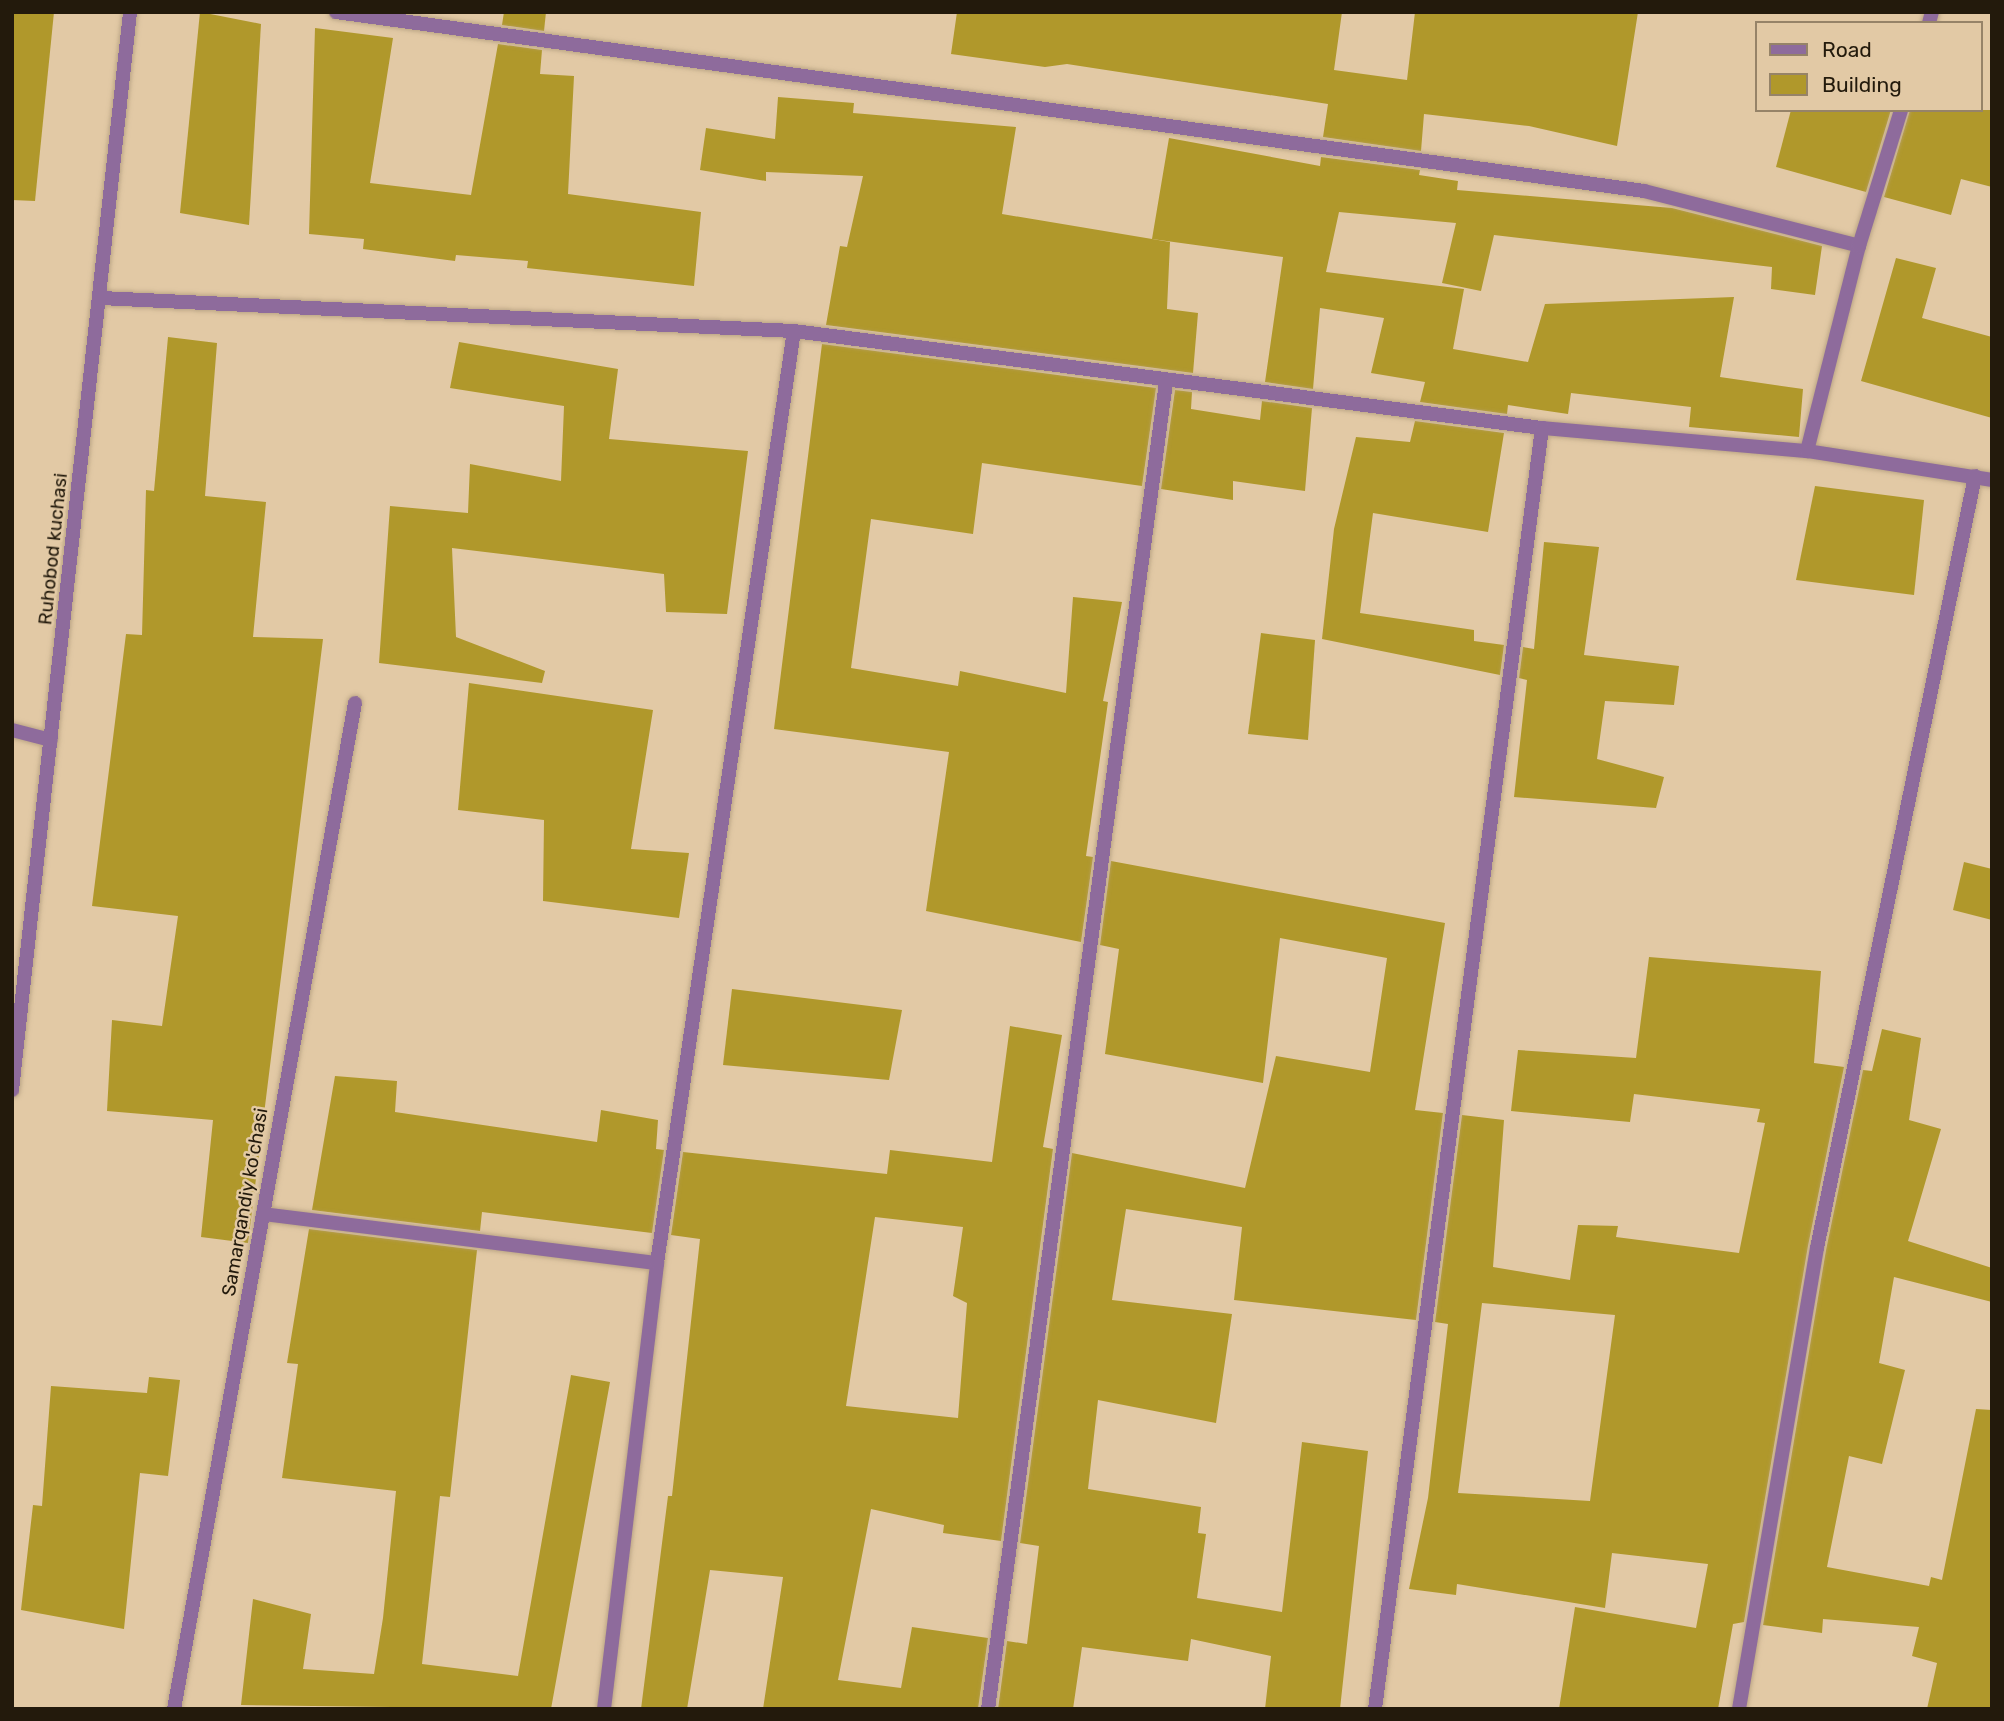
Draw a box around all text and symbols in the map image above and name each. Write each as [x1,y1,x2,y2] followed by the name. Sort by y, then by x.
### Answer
[1756,21,1983,112] legend
[1822,37,1872,62] text: Road
[1822,72,1902,97] text: Building
[34,472,72,626] street label: Ruhobod kuchasi
[217,1106,273,1298] street label: Samarqandiy ko'chasi

